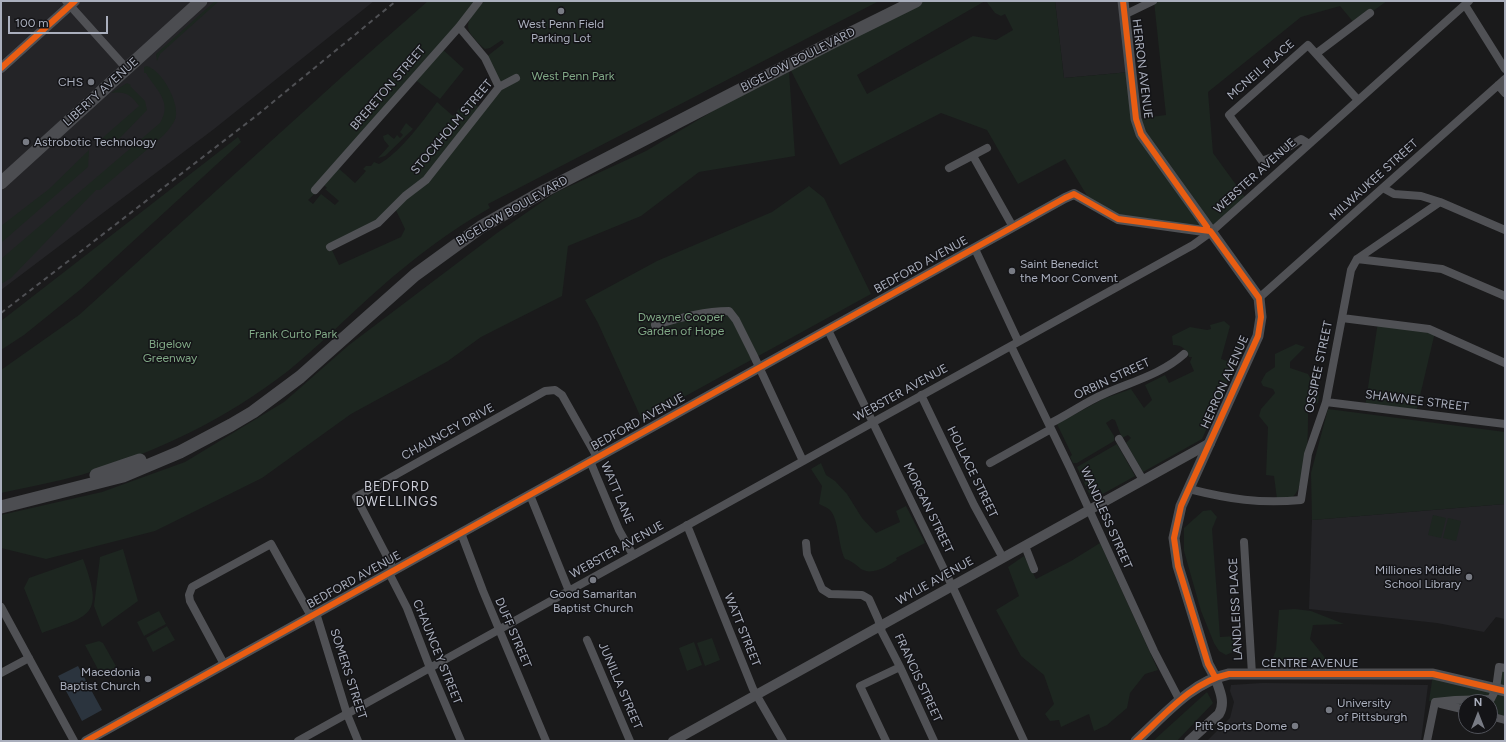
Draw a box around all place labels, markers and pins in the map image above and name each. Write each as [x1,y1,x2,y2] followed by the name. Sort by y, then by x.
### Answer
[556,6,566,16] marker: West Penn Field Parking Lot
[518,17,604,45] place label: West Penn Field Parking Lot
[58,75,83,89] place label: CHS
[86,77,96,87] marker: CHS
[34,135,156,149] place label: Astrobotic Technology
[21,137,31,147] marker: Astrobotic Technology
[1020,257,1118,285] place label: Saint Benedict the Moor Convent
[1007,266,1017,276] marker: Saint Benedict the Moor Convent
[1375,563,1461,591] place label: Milliones Middle School Library
[1464,572,1474,582] marker: Milliones Middle School Library
[588,575,598,585] marker: Good Samaritan Baptist Church
[549,587,637,615] place label: Good Samaritan Baptist Church
[60,665,140,693] place label: Macedonia Baptist Church
[143,674,153,684] marker: Macedonia Baptist Church
[1337,696,1407,724] place label: University of Pittsburgh
[1324,705,1334,715] marker: University of Pittsburgh
[1195,719,1287,733] place label: Pitt Sports Dome
[1290,721,1300,731] marker: Pitt Sports Dome

